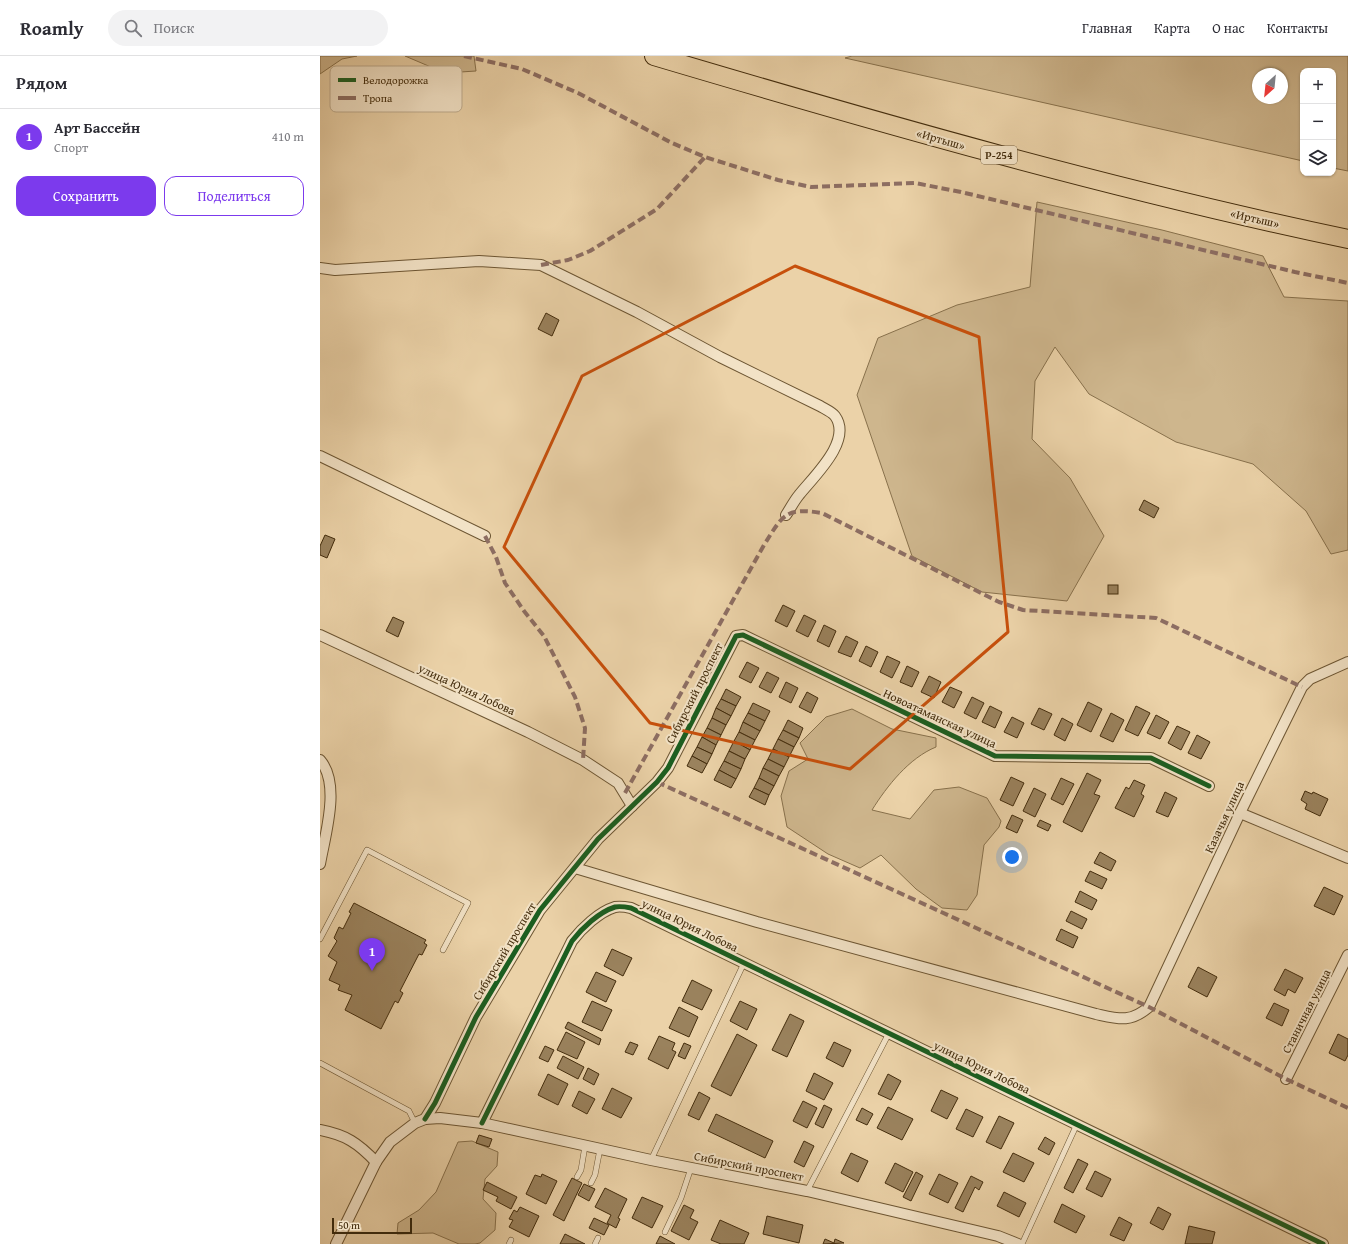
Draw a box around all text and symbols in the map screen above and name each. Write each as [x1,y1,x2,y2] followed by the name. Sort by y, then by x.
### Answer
[108,10,388,46] search box
[20,14,84,42] text: Roamly
[122,17,144,39] icon: search
[154,17,194,38] text: Поиск
[1082,18,1132,38] text: Главная
[1154,18,1190,38] text: Карта
[1212,18,1245,38] text: О нас
[1267,18,1328,38] text: Контакты
[330,66,462,112] legend
[1252,68,1288,104] north arrow
[1300,68,1336,176] map controls
[1300,68,1336,104] button: +
[16,70,67,95] text: Рядом
[363,72,429,88] text: Велодорожка
[363,90,393,106] text: Тропа
[1300,104,1336,140] button: −
[54,117,140,138] text: Арт Бассейн
[915,124,967,154] street label: «Иртыш»
[26,127,32,146] text: 1
[272,127,304,146] text: 410 m
[54,138,88,157] text: Спорт
[1300,140,1336,176] button: layers
[981,146,1017,164] road number: Р-254
[16,176,156,216] button: Сохранить
[164,176,304,216] button: Поделиться
[1229,204,1281,232] street label: «Иртыш»
[661,639,727,746] street label: Сибирский проспект
[415,659,519,719] street label: улица Юрия Лобова
[881,684,1000,752] street label: Новоатаманская улица
[1200,778,1248,856] street label: Казачья улица
[1002,847,1022,867] your location
[638,894,741,956] street label: улица Юрия Лобова
[468,899,540,1003] street label: Сибирский проспект
[359,938,385,971] pin: 1
[1277,966,1335,1056] street label: Станичная улица
[930,1036,1033,1098] street label: улица Юрия Лобова
[693,1147,805,1185] street label: Сибирский проспект
[332,1216,412,1235] scale bar
[338,1217,360,1233] text: 50 m

